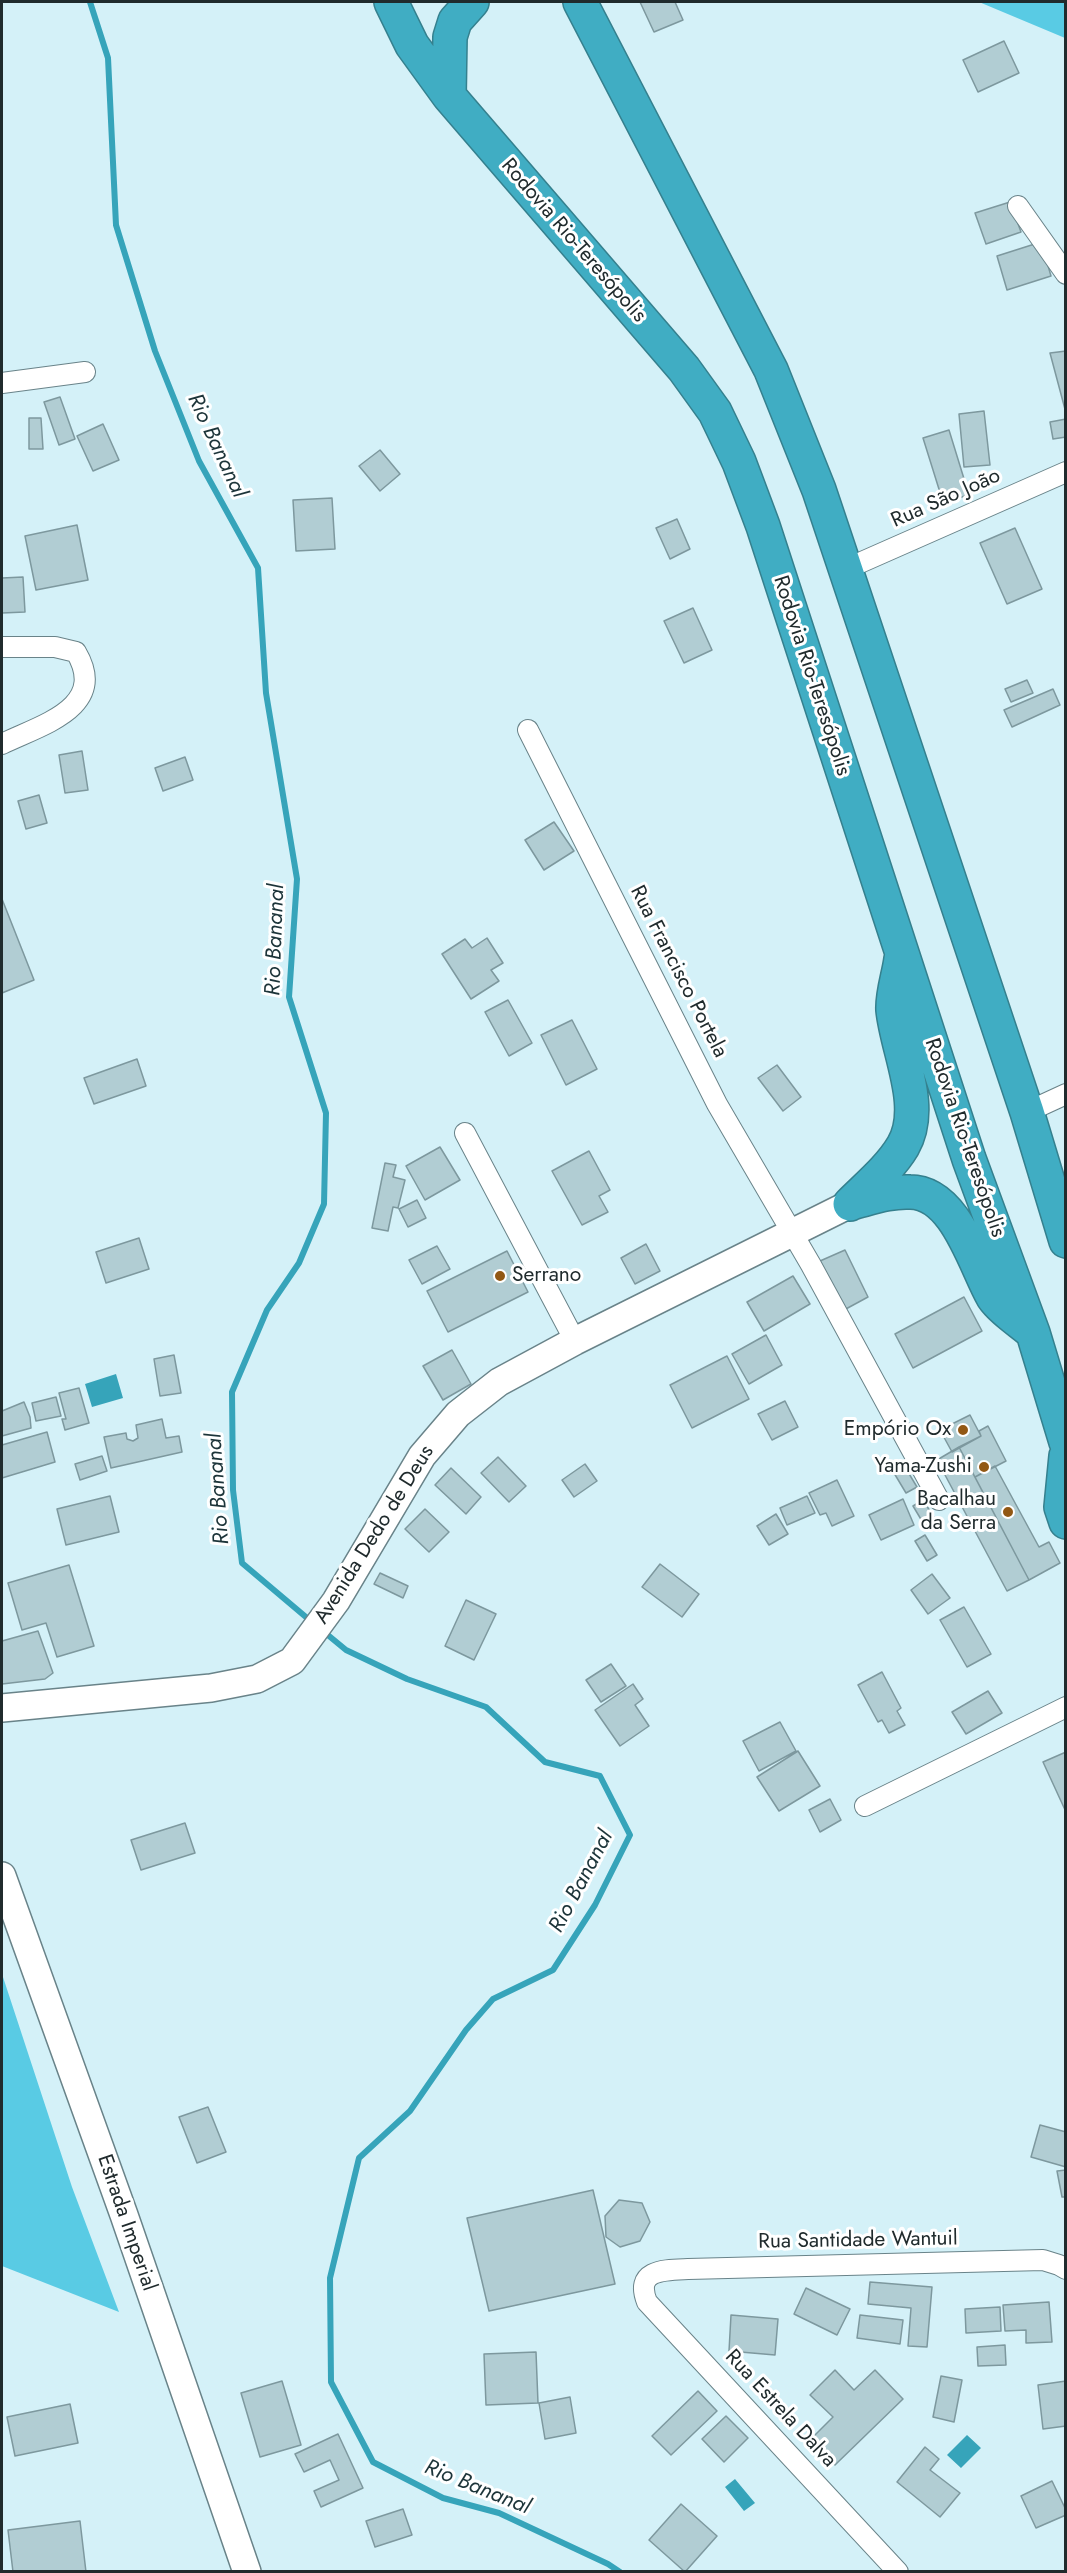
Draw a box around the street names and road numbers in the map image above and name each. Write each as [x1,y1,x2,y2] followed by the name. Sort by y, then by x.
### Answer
[495,154,651,328] street label: Rodovia Rio-Teresópolis
[888,464,1004,534] street label: Rua São João
[767,573,855,779] street label: Rodovia Rio-Teresópolis
[624,882,732,1062] street label: Rua Francisco Portela
[918,1035,1010,1241] street label: Rodovia Rio-Teresópolis
[310,1441,440,1629] street label: Avenida Dedo de Deus
[91,2151,161,2295] street label: Estrada Imperial
[758,2227,958,2255] street label: Rua Santidade Wantuil
[719,2345,841,2473] street label: Rua Estrela Dalva

